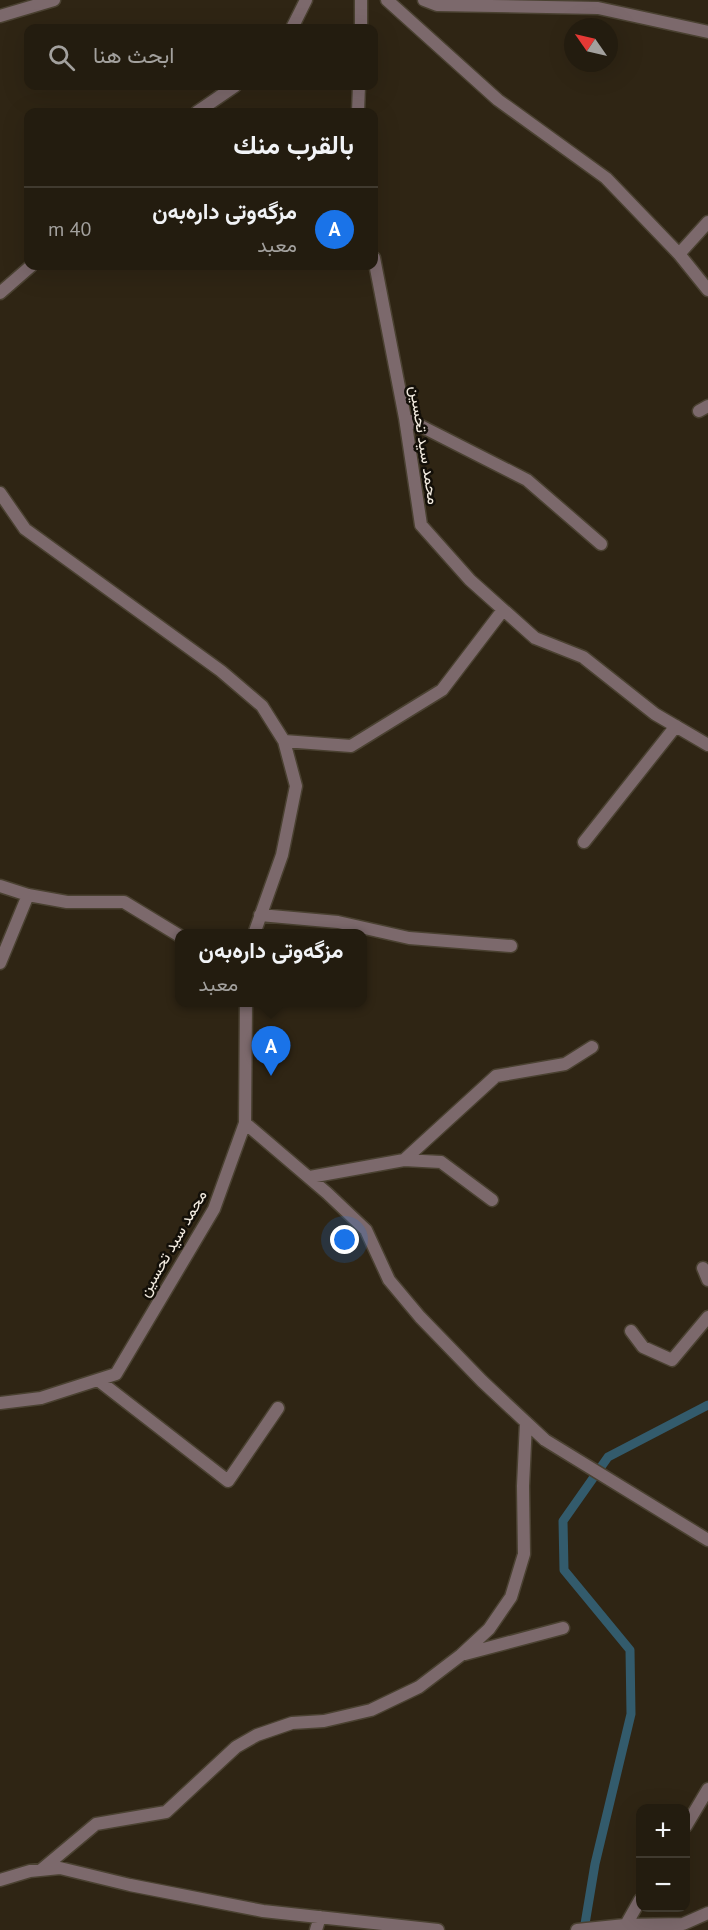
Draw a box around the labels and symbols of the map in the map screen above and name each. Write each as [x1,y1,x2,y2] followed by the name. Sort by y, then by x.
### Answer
[564,18,618,72] north arrow
[405,384,444,506] street label: محمد سید تحسین
[252,1026,290,1076] pin: A
[133,1186,211,1300] street label: محمد سید تحسین
[330,1225,359,1254] your location

